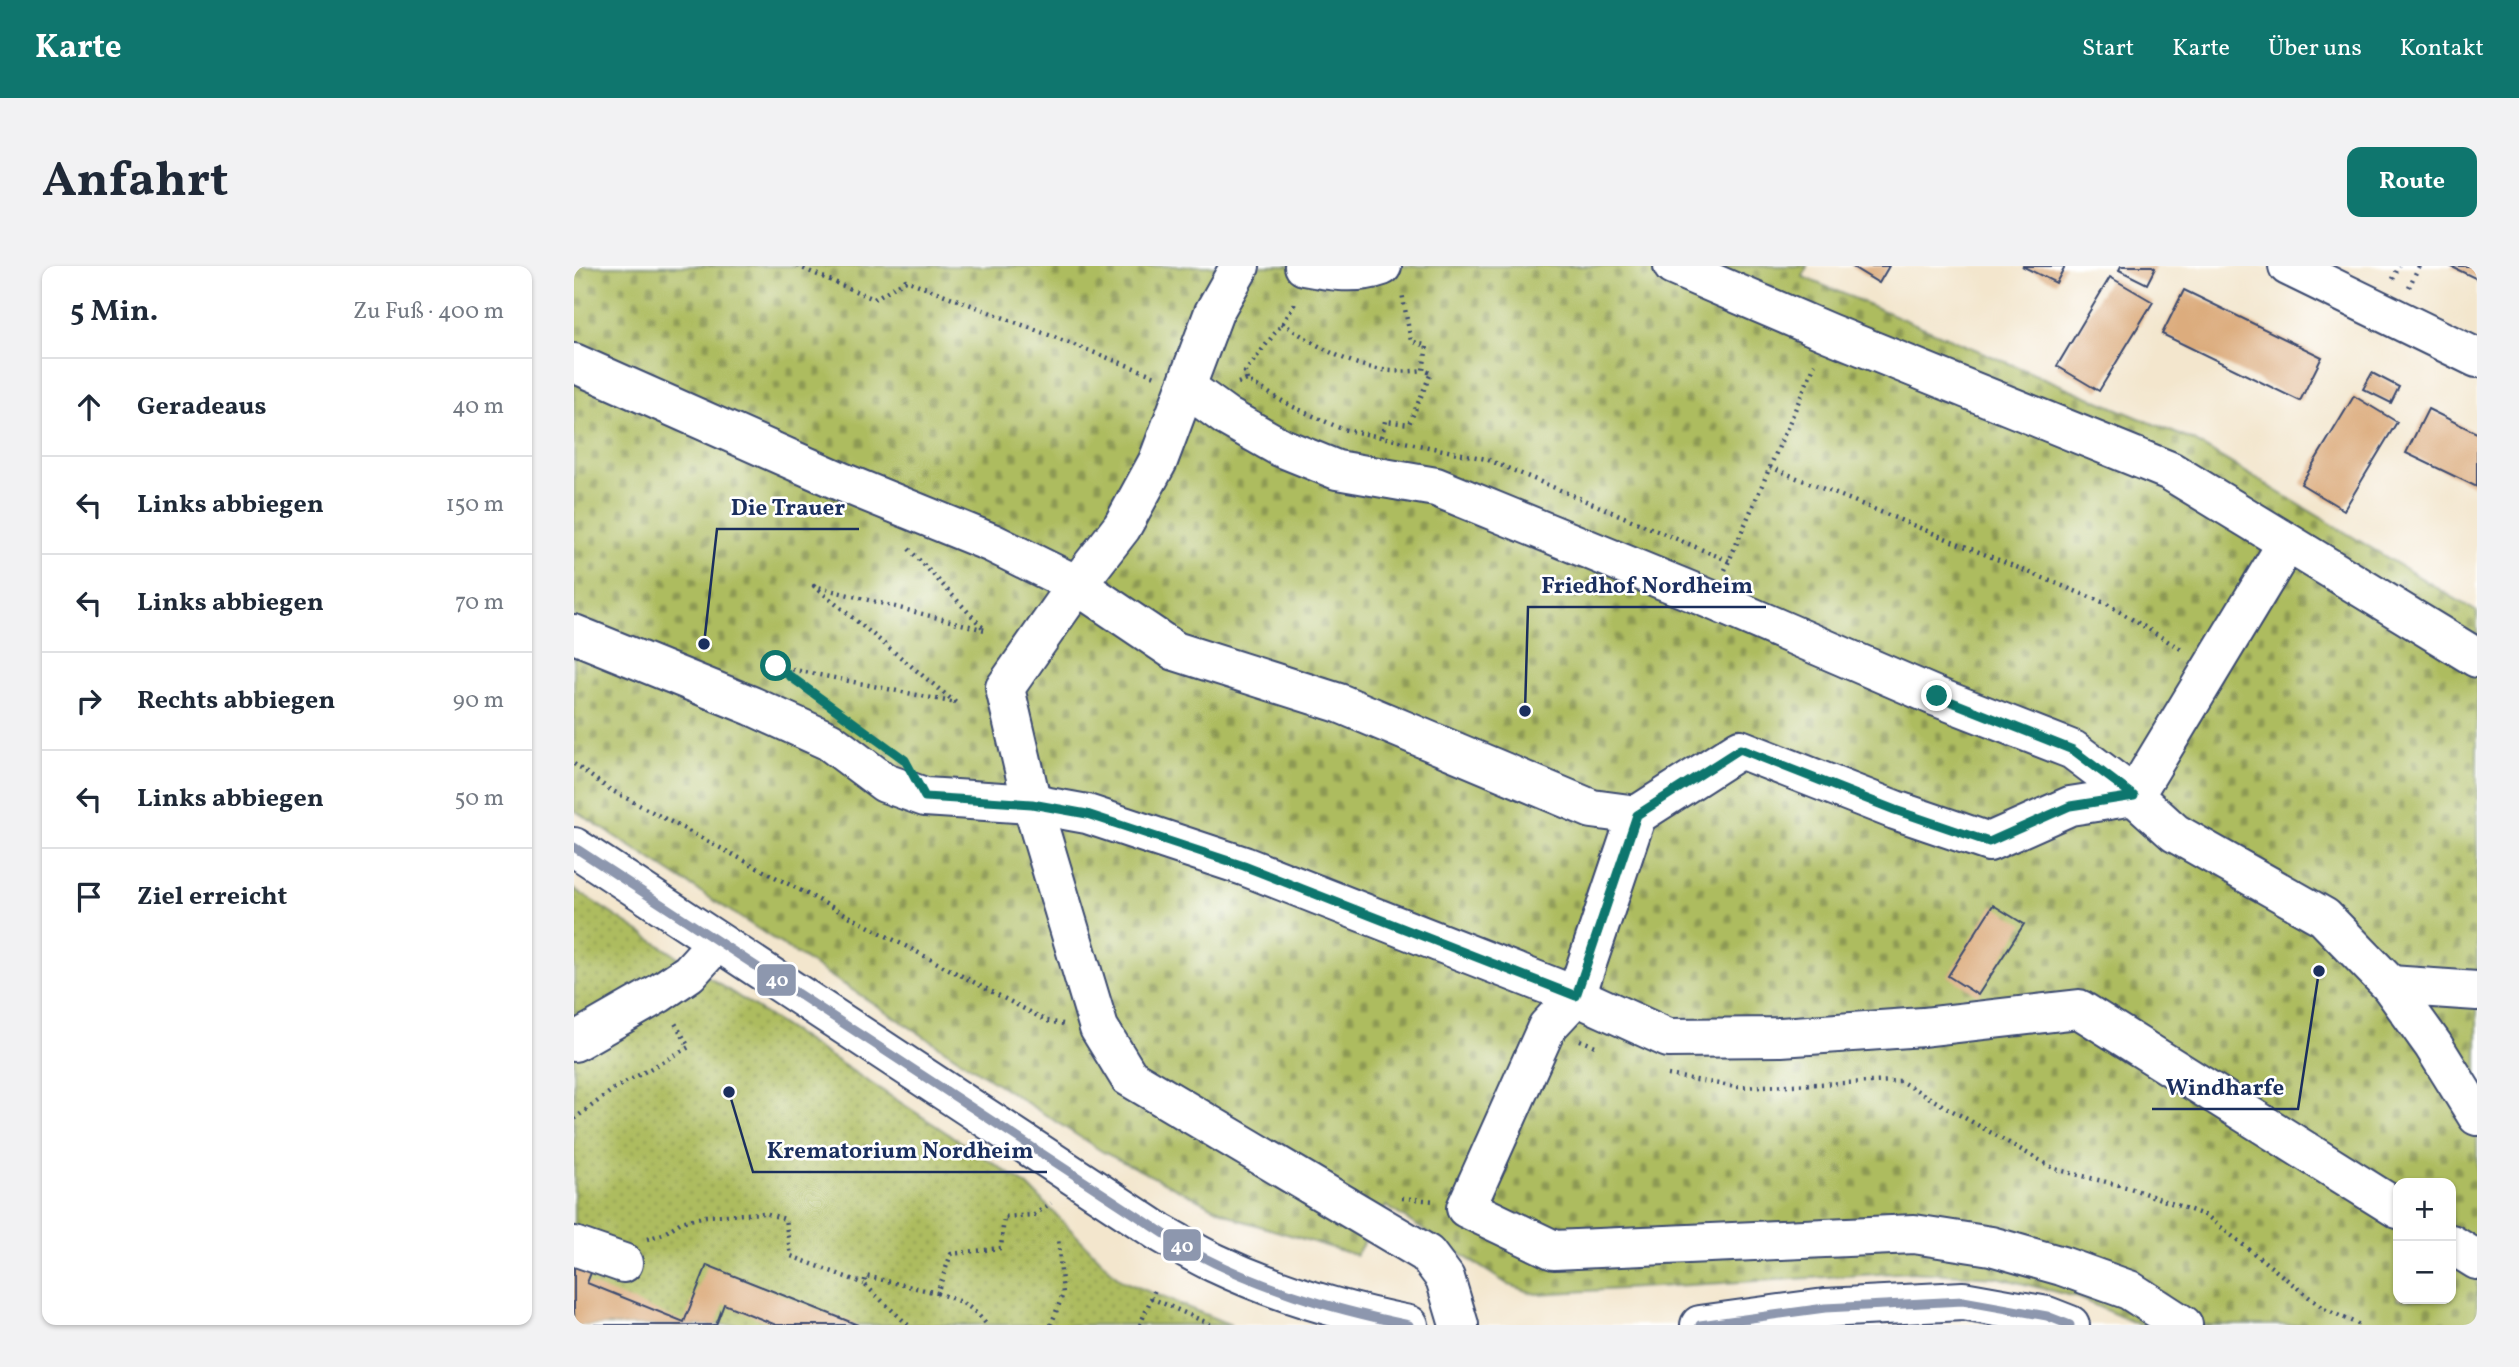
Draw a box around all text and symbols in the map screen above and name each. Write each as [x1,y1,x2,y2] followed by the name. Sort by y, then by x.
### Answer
[35,26,122,72] text: Karte
[2082,32,2134,66] text: Start
[2172,32,2230,66] text: Karte
[2268,32,2362,66] text: Über uns
[2400,32,2484,66] text: Kontakt
[2347,147,2477,217] button: Route
[42,148,229,217] text: Anfahrt
[70,291,158,333] text: 5 Min.
[353,296,504,328] text: Zu Fuß · 400 m
[70,388,108,426] icon: ahead
[137,389,266,425] text: Geradeaus
[452,391,504,423] text: 40 m
[717,485,859,529] callout: Die Trauer
[70,486,108,524] icon: left
[137,487,324,523] text: Links abbiegen
[446,489,504,521] text: 150 m
[731,493,845,525] text: Die Trauer
[1528,563,1766,607] callout: Friedhof Nordheim
[1541,571,1753,603] text: Friedhof Nordheim
[70,584,108,622] icon: left
[137,585,324,621] text: Links abbiegen
[455,587,504,619] text: 70 m
[760,650,791,681] route start
[1921,680,1952,711] route end
[70,682,108,720] icon: right
[137,683,335,719] text: Rechts abbiegen
[453,685,504,717] text: 90 m
[70,780,108,818] icon: left
[137,781,324,817] text: Links abbiegen
[455,783,504,815] text: 50 m
[70,878,108,916] icon: arrive
[137,879,287,915] text: Ziel erreicht
[756,963,797,997] line badge: 40
[766,968,789,994] text: 40
[2152,1065,2298,1109] callout: Windharfe
[2166,1073,2284,1105] text: Windharfe
[753,1128,1047,1172] callout: Krematorium Nordheim
[767,1136,1033,1168] text: Krematorium Nordheim
[2393,1178,2456,1304] map controls
[2393,1178,2456,1241] button: +
[1162,1228,1202,1262] line badge: 40
[1171,1234,1194,1260] text: 40
[2393,1241,2456,1304] button: −

